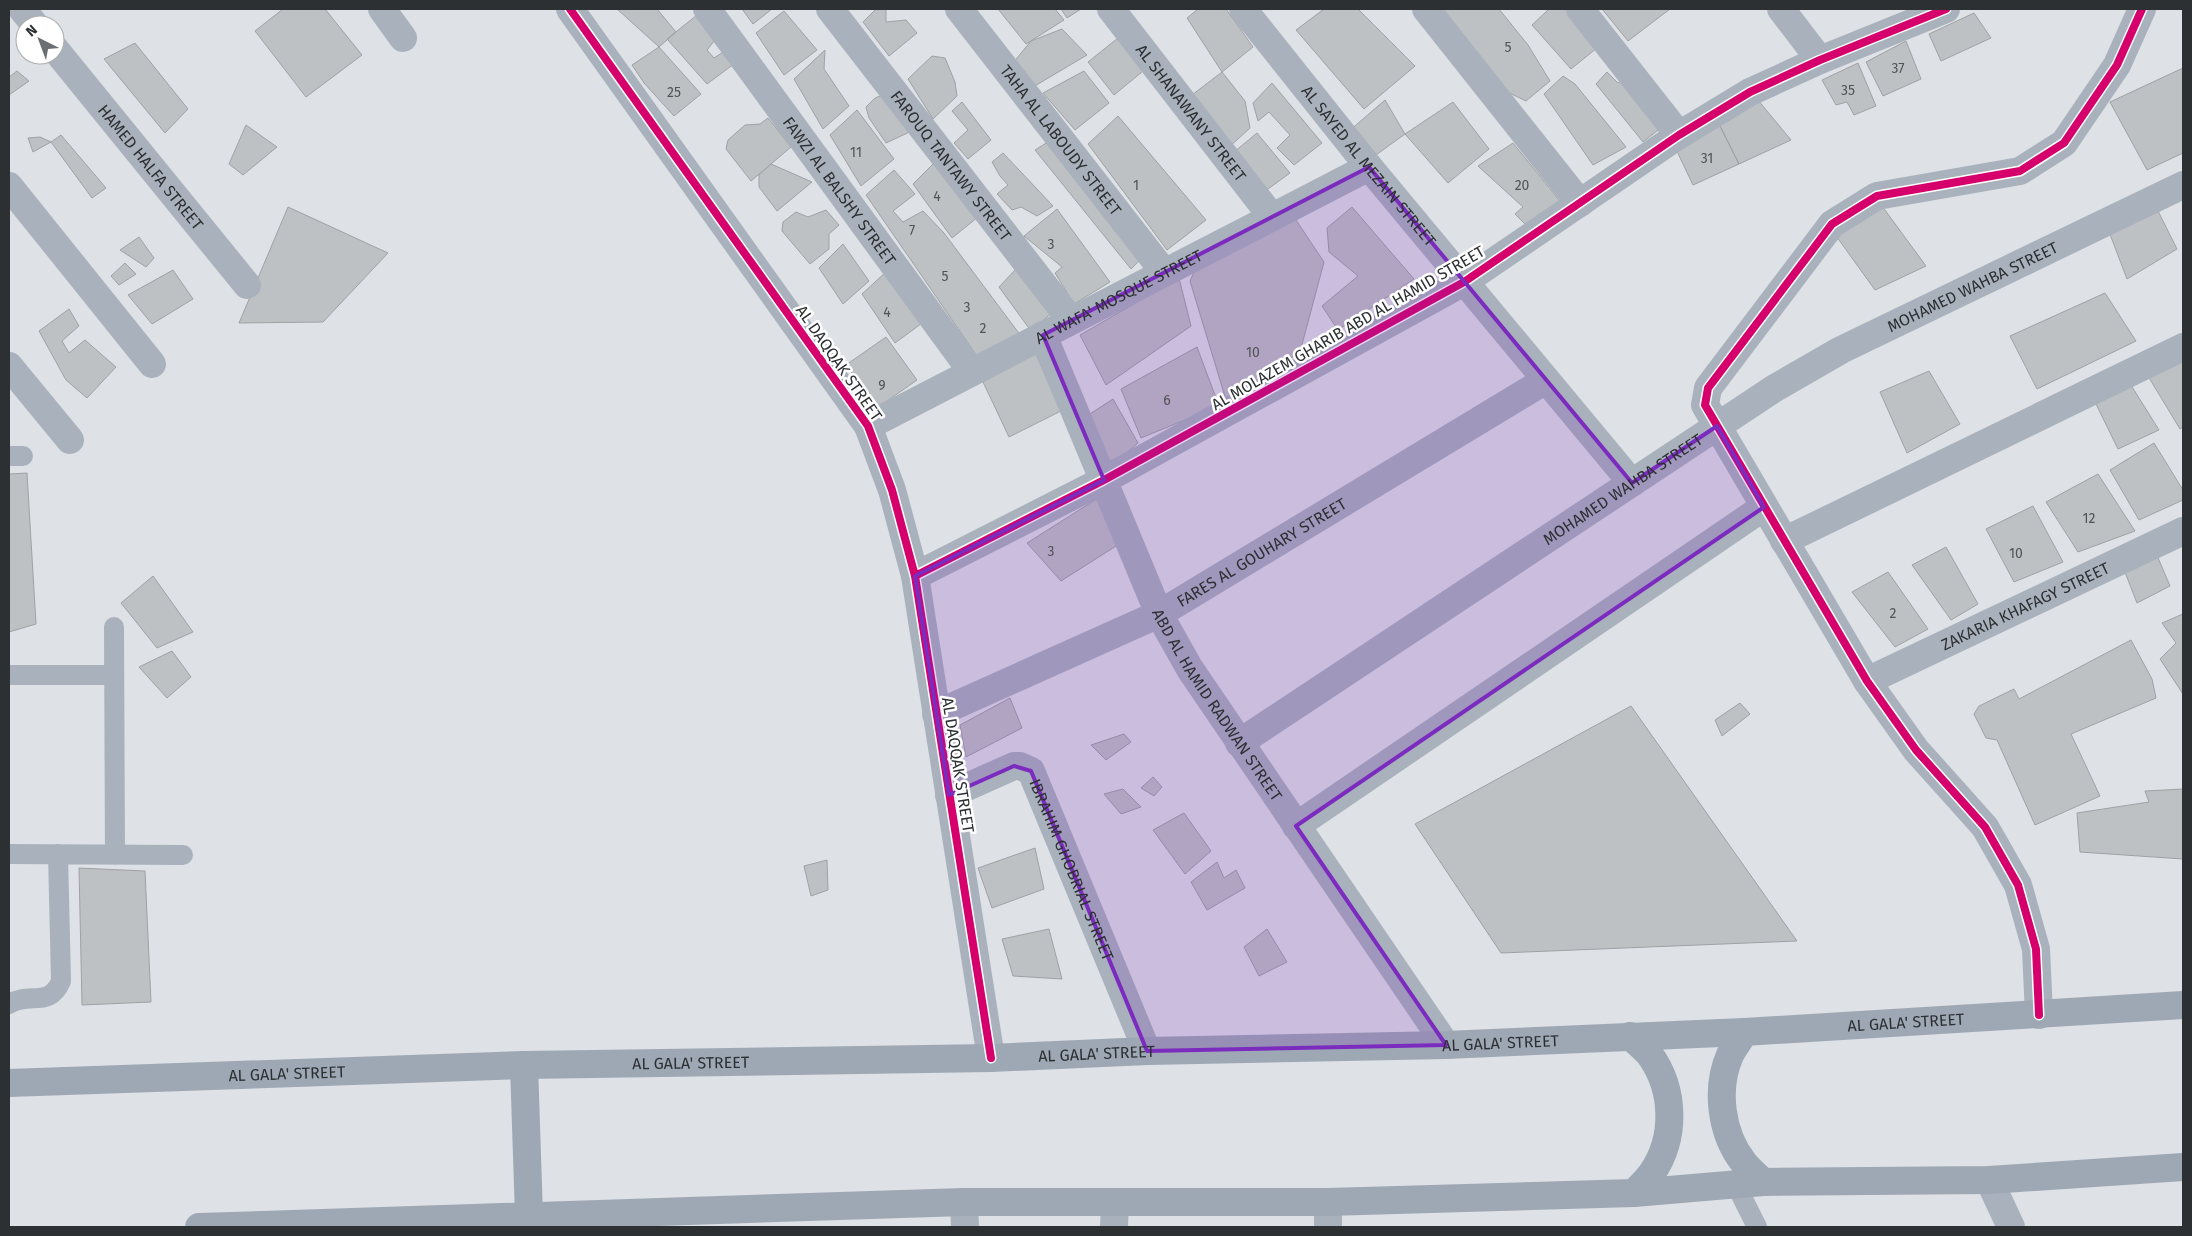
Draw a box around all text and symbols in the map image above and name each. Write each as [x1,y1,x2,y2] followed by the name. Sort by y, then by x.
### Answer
[15,15,65,65] north arrow
[22,21,41,40] text: N
[1504,39,1512,56] house number: 5
[1132,40,1251,186] street label: AL SHANAWANY STREET
[1891,60,1905,77] house number: 37
[997,61,1126,219] street label: TAHA AL LABOUDY STREET
[1298,81,1441,250] street label: AL SAYED AL MEZAIN STREET
[1841,82,1855,99] house number: 35
[667,84,681,101] house number: 25
[887,87,1016,245] street label: FAROUQ TANTAWY STREET
[94,100,208,234] street label: HAMED HALFA STREET
[779,113,900,269] street label: FAWZI AL BALSHY STREET
[850,144,862,161] house number: 11
[1701,150,1713,167] house number: 31
[1133,177,1139,194] house number: 1
[1515,177,1530,194] house number: 20
[933,188,941,205] house number: 4
[909,222,915,239] house number: 7
[1048,236,1055,253] house number: 3
[1884,237,2061,336] street label: MOHAMED WAHBA STREET
[1208,241,1489,414] street label: AL MOLAZEM GHARIB ABD AL HAMID STREET
[1032,245,1206,348] street label: AL WAFA' MOSQUE STREET
[941,268,949,285] house number: 5
[964,299,971,316] house number: 3
[792,301,886,425] street label: AL DAQQAK STREET
[883,304,891,321] house number: 4
[980,320,987,337] house number: 2
[1246,344,1260,361] house number: 10
[878,377,886,394] house number: 9
[1163,392,1171,409] house number: 6
[1539,429,1706,549] street label: MOHAMED WAHBA STREET
[1173,493,1350,611] street label: FARES AL GOUHARY STREET
[2083,510,2096,527] house number: 12
[1048,543,1055,560] house number: 3
[2009,545,2023,562] house number: 10
[1938,558,2113,654] street label: ZAKARIA KHAFAGY STREET
[1890,605,1897,622] house number: 2
[1148,606,1287,805] street label: ABD AL HAMID RADWAN STREET
[938,696,978,835] street label: AL DAQQAK STREET
[1026,776,1118,964] street label: IBRAHIM GHOBRIAL STREET
[1847,1009,1965,1035] street label: AL GALA' STREET
[1442,1031,1560,1055] street label: AL GALA' STREET
[1038,1041,1156,1065] street label: AL GALA' STREET
[632,1052,750,1073] street label: AL GALA' STREET
[228,1062,346,1085] street label: AL GALA' STREET

